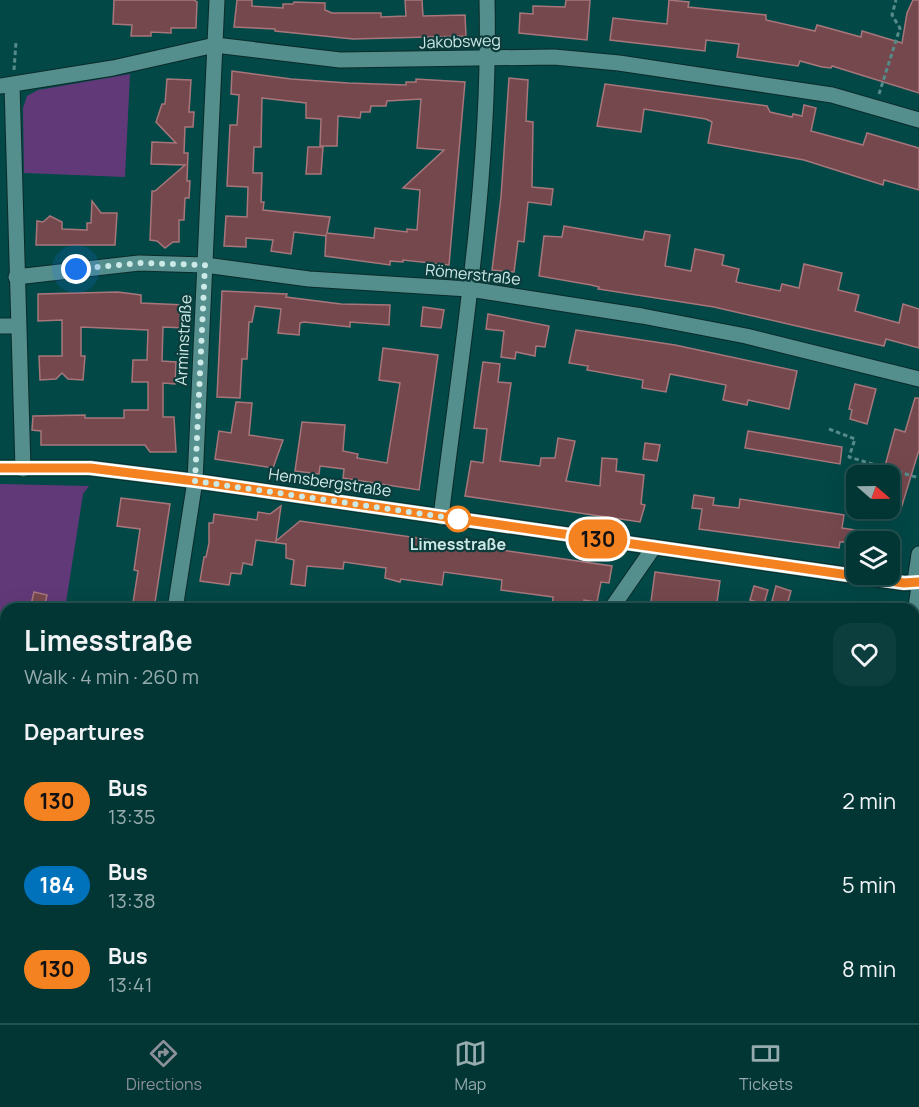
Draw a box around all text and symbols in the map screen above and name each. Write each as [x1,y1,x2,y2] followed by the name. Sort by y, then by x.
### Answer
[419,29,501,53] street label: Jakobsweg
[61,254,91,284] your location
[424,258,522,290] street label: Römerstraße
[170,294,196,386] street label: Arminstraße
[267,462,393,502] street label: Hemsbergstraße
[846,465,900,519] north arrow
[846,465,900,585] map controls
[445,506,471,532] marker: Limesstraße
[564,520,632,558] line badge: 130
[580,525,616,553] text: 130
[846,531,900,585] button: layers
[410,533,507,555] place label: Limesstraße
[24,621,193,659] text: Limesstraße
[833,623,896,686] button: heart
[24,663,199,690] text: Walk · 4 min · 260 m
[24,717,144,747] text: Departures
[108,773,148,803] text: Bus
[842,786,896,816] text: 2 min
[39,787,75,815] text: 130
[108,803,155,830] text: 13:35
[108,857,148,887] text: Bus
[842,870,896,900] text: 5 min
[40,871,74,899] text: 184
[108,887,156,914] text: 13:38
[108,941,148,971] text: Bus
[842,954,896,984] text: 8 min
[39,955,75,983] text: 130
[108,971,152,998] text: 13:41
[126,1037,202,1095] tab: Directions
[454,1037,487,1095] tab: Map
[739,1037,793,1095] tab: Tickets

